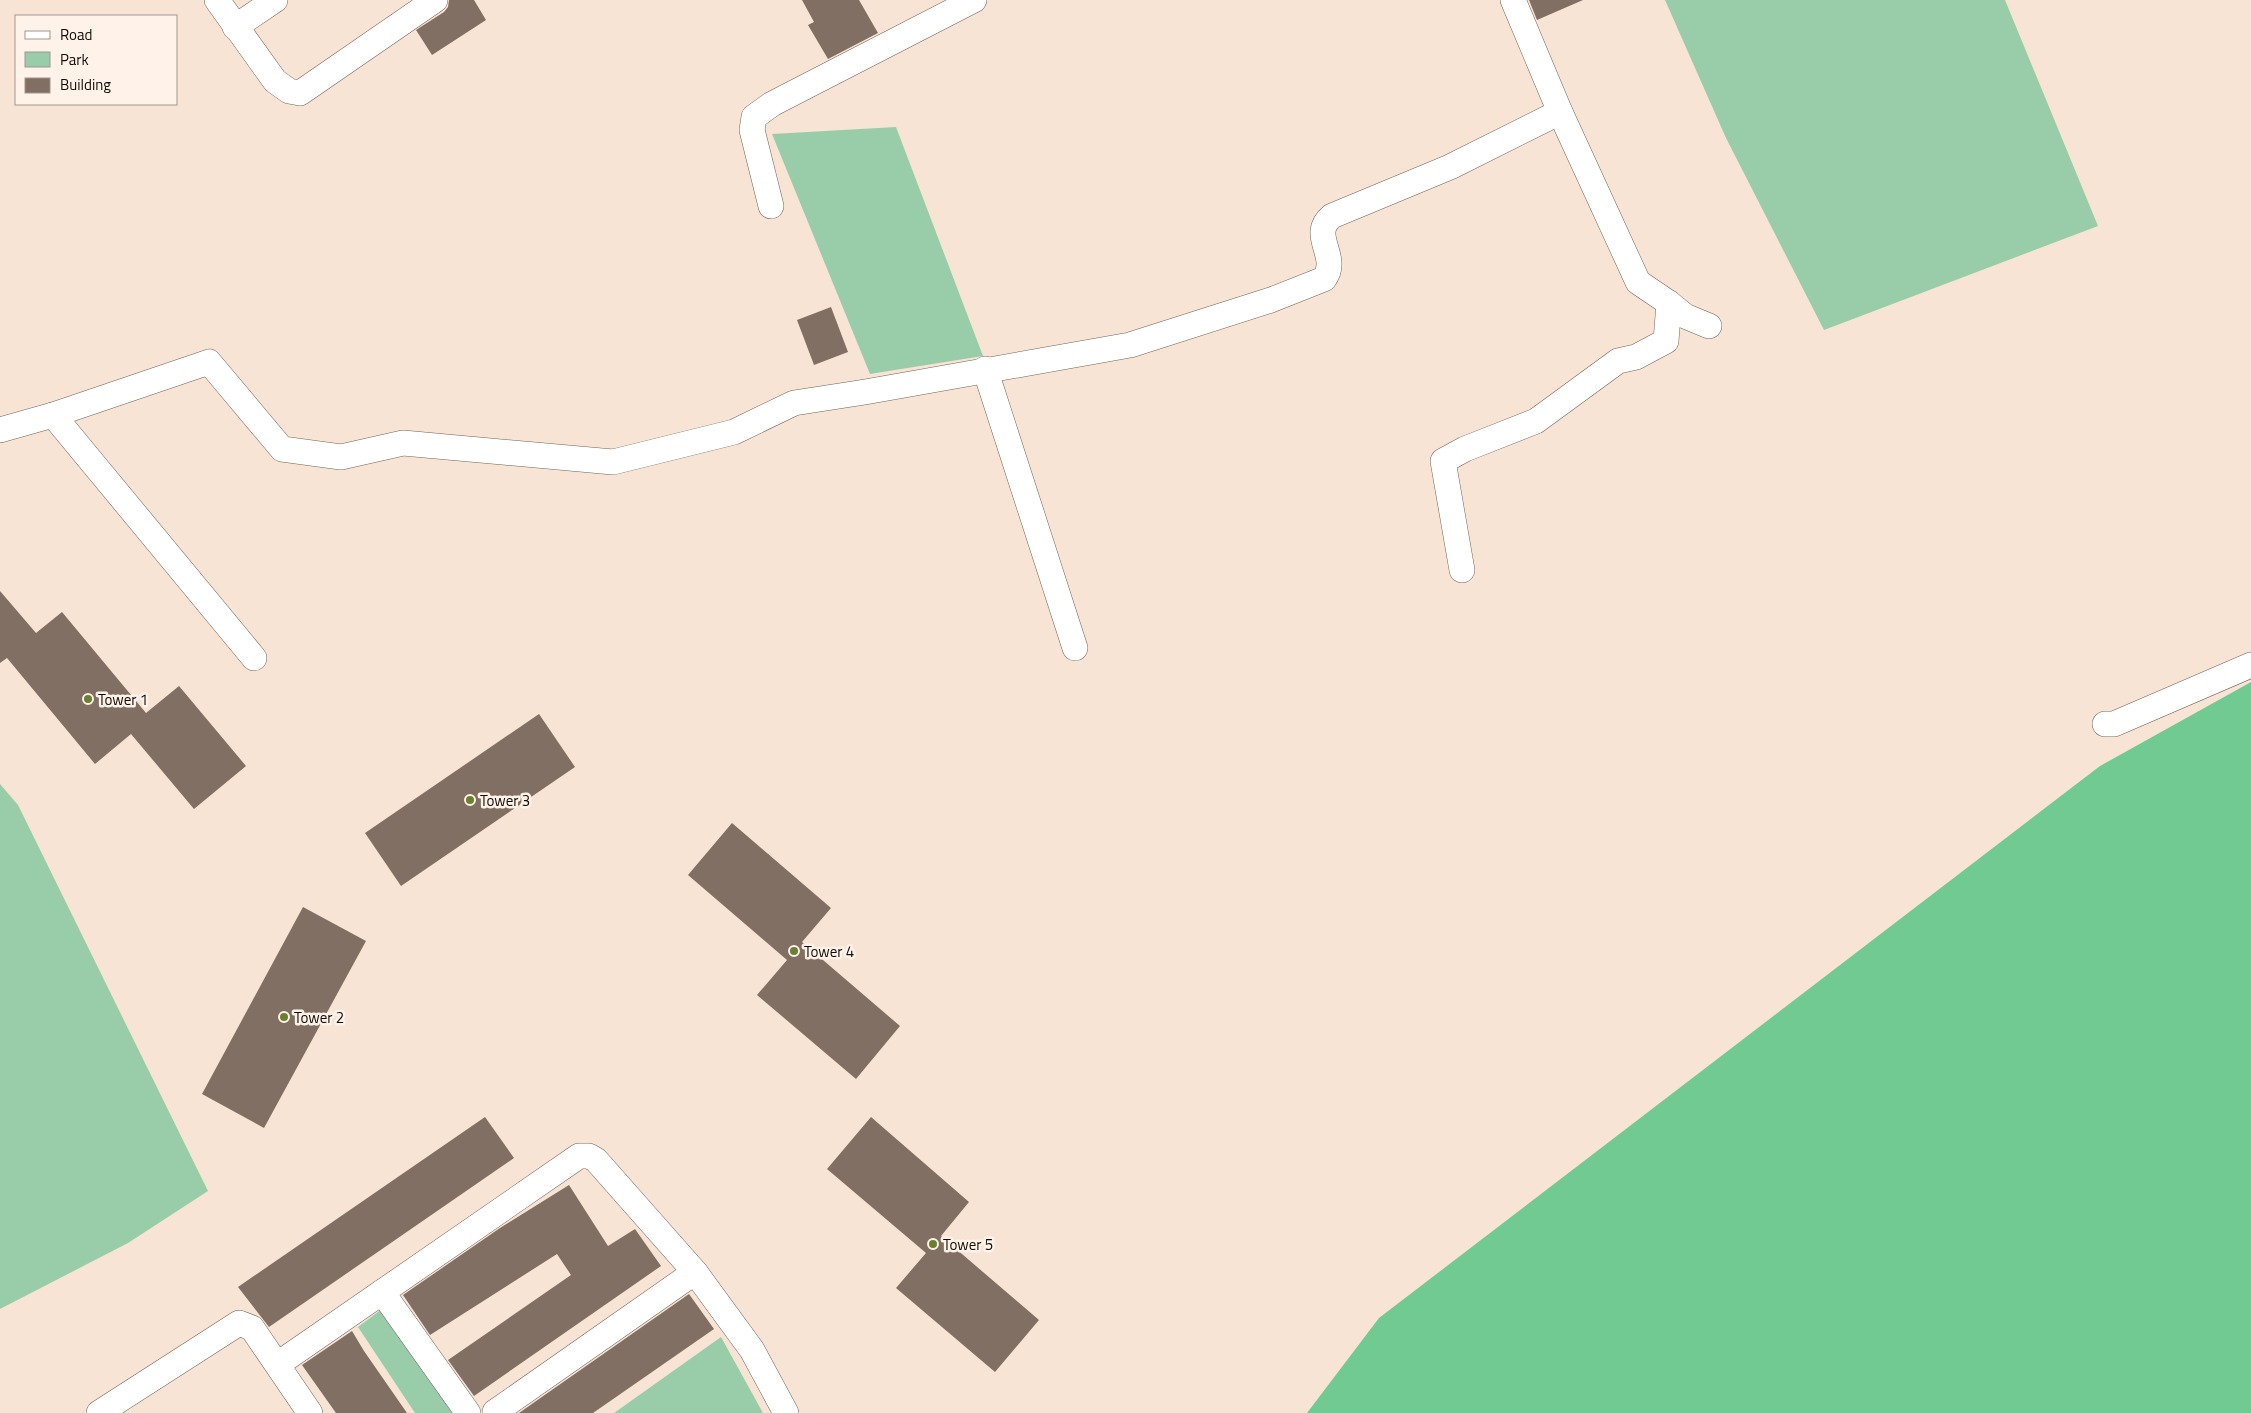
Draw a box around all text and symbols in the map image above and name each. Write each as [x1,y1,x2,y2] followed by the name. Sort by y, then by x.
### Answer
[15,15,178,105] legend
[60,23,92,46] text: Road
[60,48,89,71] text: Park
[60,73,111,96] text: Building
[98,688,148,711] place label: Tower 1
[82,693,94,705] marker: Tower 1
[480,789,530,812] place label: Tower 3
[464,794,476,806] marker: Tower 3
[804,940,854,963] place label: Tower 4
[788,945,800,957] marker: Tower 4
[294,1006,344,1029] place label: Tower 2
[278,1011,290,1023] marker: Tower 2
[943,1233,993,1256] place label: Tower 5
[927,1238,939,1250] marker: Tower 5

